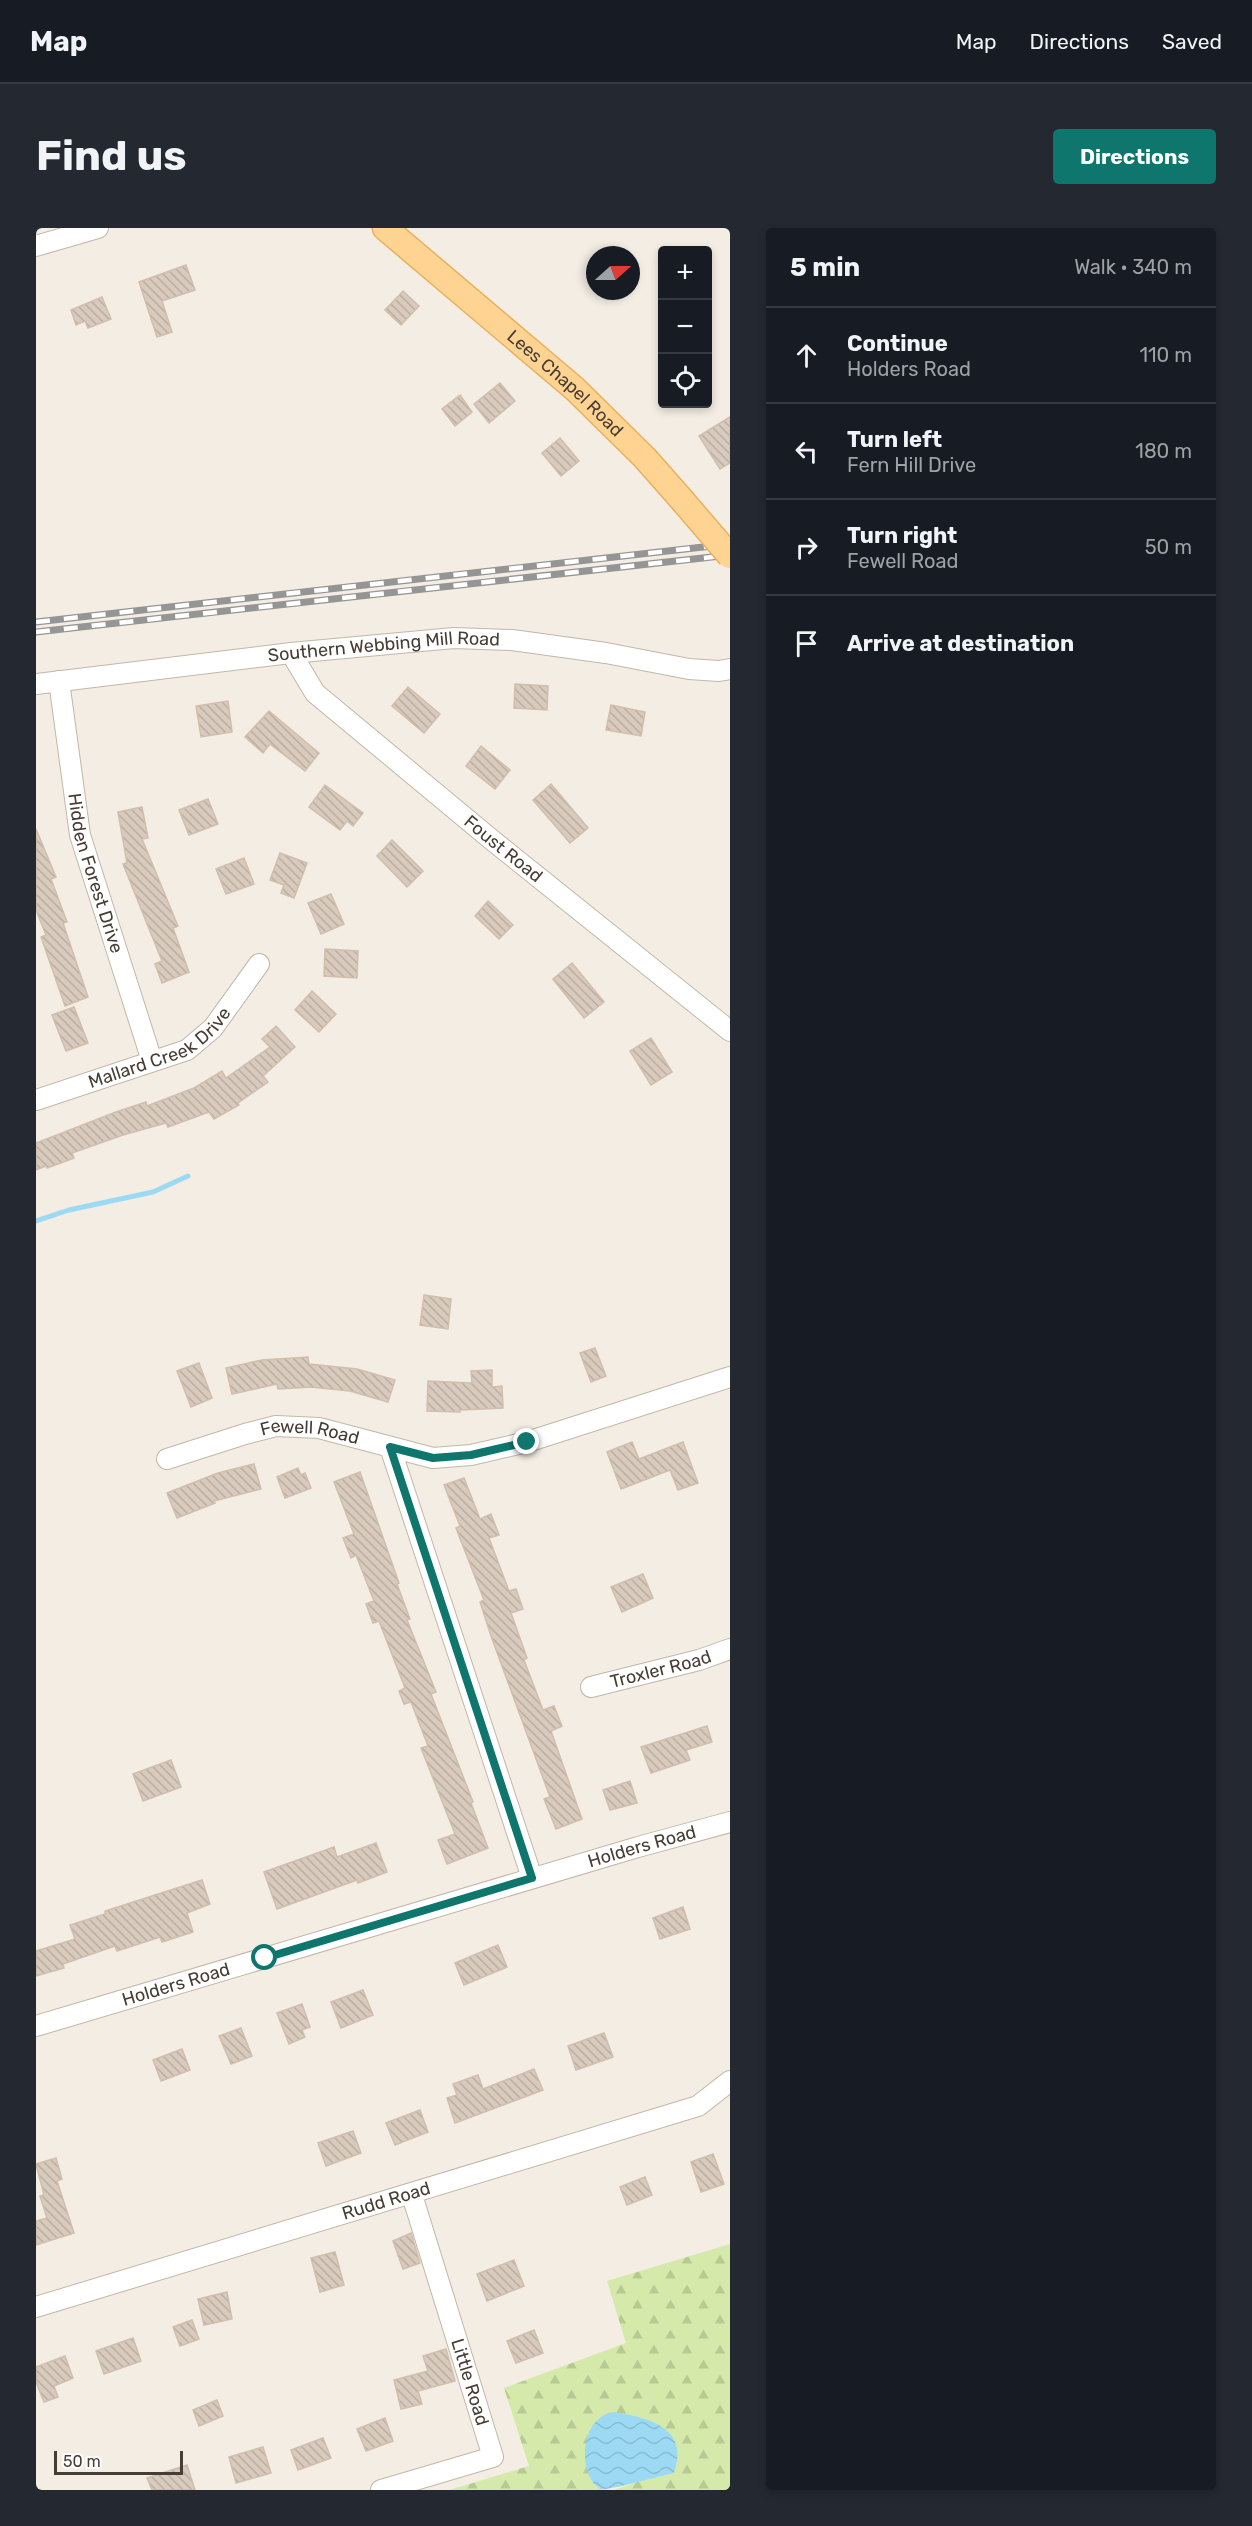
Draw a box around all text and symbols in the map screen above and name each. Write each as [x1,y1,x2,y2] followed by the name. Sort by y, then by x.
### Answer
[30,25,87,58] text: Map
[956,29,997,54] text: Map
[1030,29,1129,54] text: Directions
[1162,29,1222,54] text: Saved
[1053,129,1216,184] button: Directions
[36,131,187,181] text: Find us
[586,246,640,300] north arrow
[658,246,712,408] map controls
[658,246,712,300] button: +
[790,252,860,283] text: 5 min
[1074,255,1192,279] text: Walk · 340 m
[658,300,712,354] button: −
[503,325,628,441] street label: Lees Chapel Road
[847,330,948,357] text: Continue
[790,339,823,372] icon: ahead
[1140,343,1192,367] text: 110 m
[658,354,712,408] button: locate
[847,357,971,381] text: Holders Road
[847,426,942,453] text: Turn left
[790,435,823,468] icon: left
[1135,439,1192,463] text: 180 m
[847,453,976,477] text: Fern Hill Drive
[847,522,957,549] text: Turn right
[790,531,823,564] icon: right
[1145,535,1192,559] text: 50 m
[847,549,958,573] text: Fewell Road
[266,627,500,667] street label: Southern Webbing Mill Road
[790,627,823,660] icon: arrive
[847,630,1074,657] text: Arrive at destination
[63,792,128,956] street label: Hidden Forest Drive
[459,810,547,887] street label: Foust Road
[85,1003,235,1093] street label: Mallard Creek Drive
[258,1414,362,1449] street label: Fewell Road
[513,1428,539,1454] route end
[608,1645,714,1693] street label: Troxler Road
[585,1821,699,1872] street label: Holders Road
[251,1944,277,1970] route start
[119,1958,233,2011] street label: Holders Road
[339,2177,433,2224] street label: Rudd Road
[446,2336,494,2428] street label: Little Road
[54,2448,183,2476] scale bar
[63,2452,101,2471] text: 50 m

